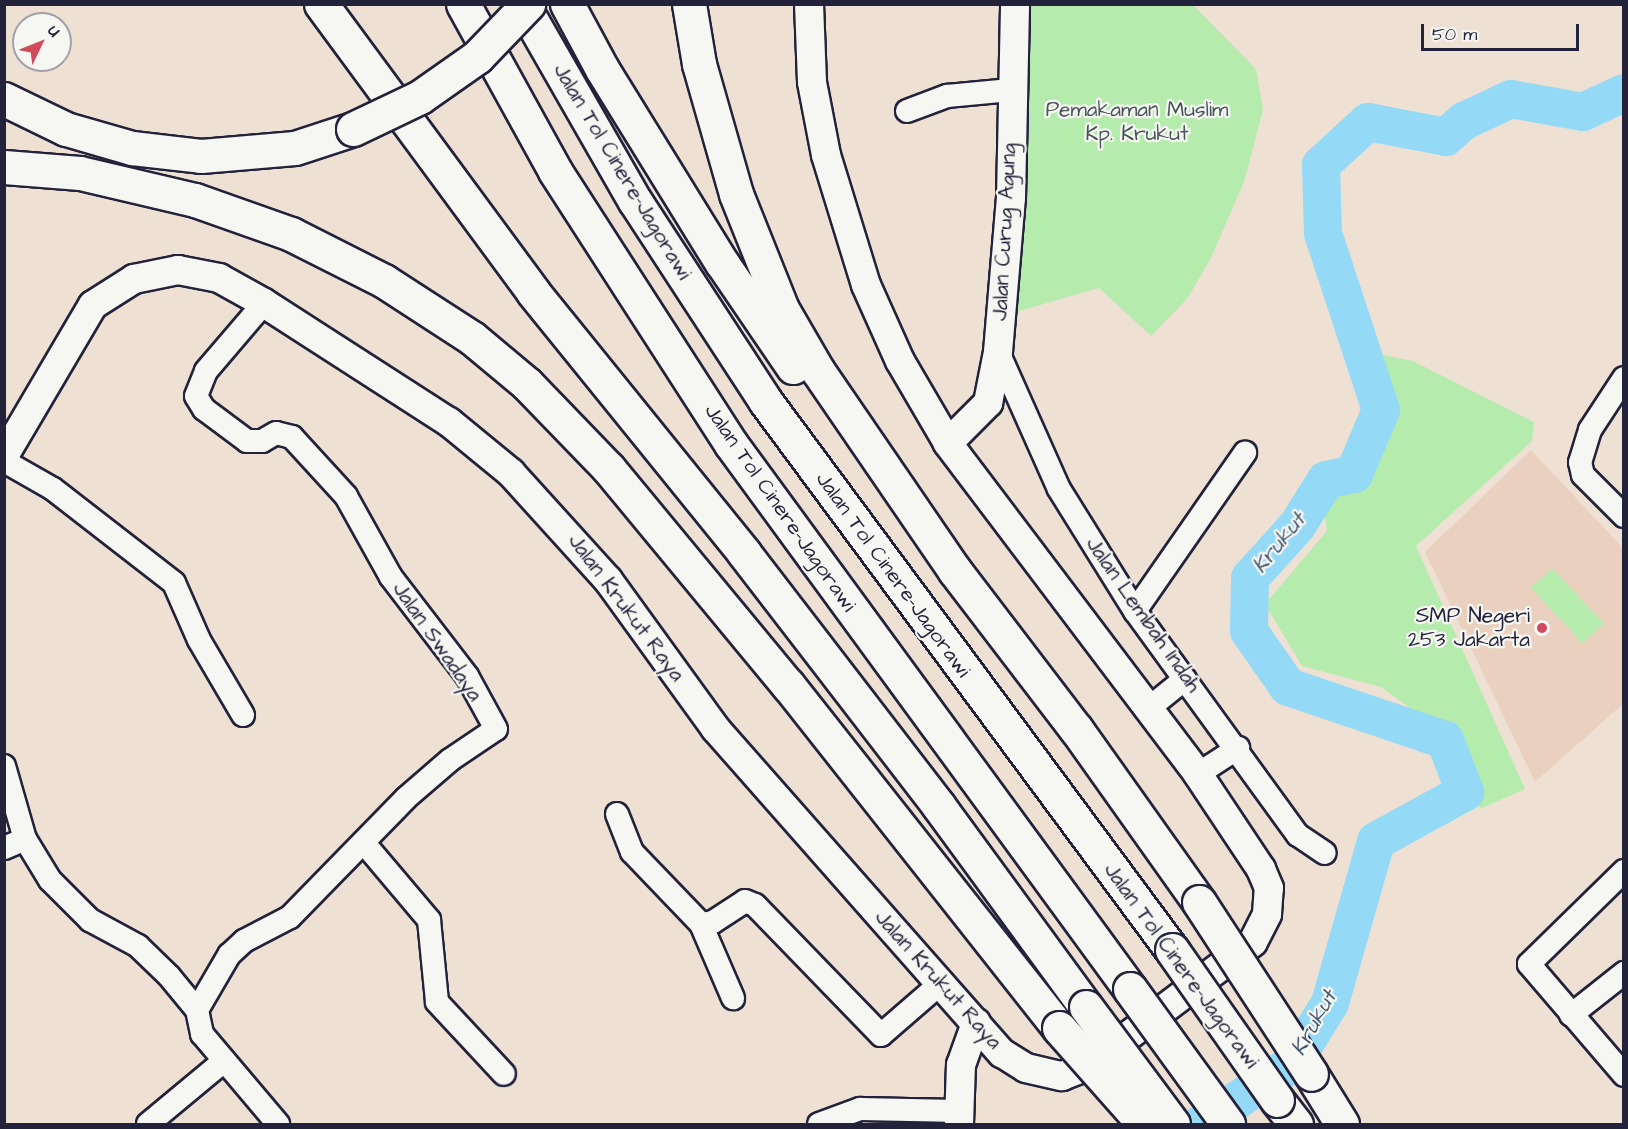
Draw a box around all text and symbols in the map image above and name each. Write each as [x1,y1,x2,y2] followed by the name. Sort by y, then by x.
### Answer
[12,12,72,72] north arrow
[1424,12,1582,50] scale bar
[43,20,65,42] text: U
[1432,22,1477,47] text: 50 m
[547,59,697,285] street label: Jalan Tol Cinere–Jagorawi
[1046,97,1228,147] park label: Pemakaman Muslim Kp. Krukut
[988,142,1022,322] street label: Jalan Curug Agung
[699,399,861,617] street label: Jalan Tol Cinere-Jagorawi
[810,467,976,683] street label: Jalan Tol Cinere–Jagorawi
[1247,507,1311,579] water label: Krukut
[562,529,690,687] street label: Jalan Krukut Raya
[1080,533,1206,697] street label: Jalan Lembah Indah
[387,578,487,706] street label: Jalan Swadaya
[1408,603,1530,653] place label: SMP Negeri 253 Jakarta
[1535,621,1549,635] marker: SMP Negeri 253 Jakarta
[1098,858,1264,1074] street label: Jalan Tol Cinere–Jagorawi
[869,905,1007,1055] street label: Jalan Krukut Raya
[1285,986,1343,1060] water label: Krukut

